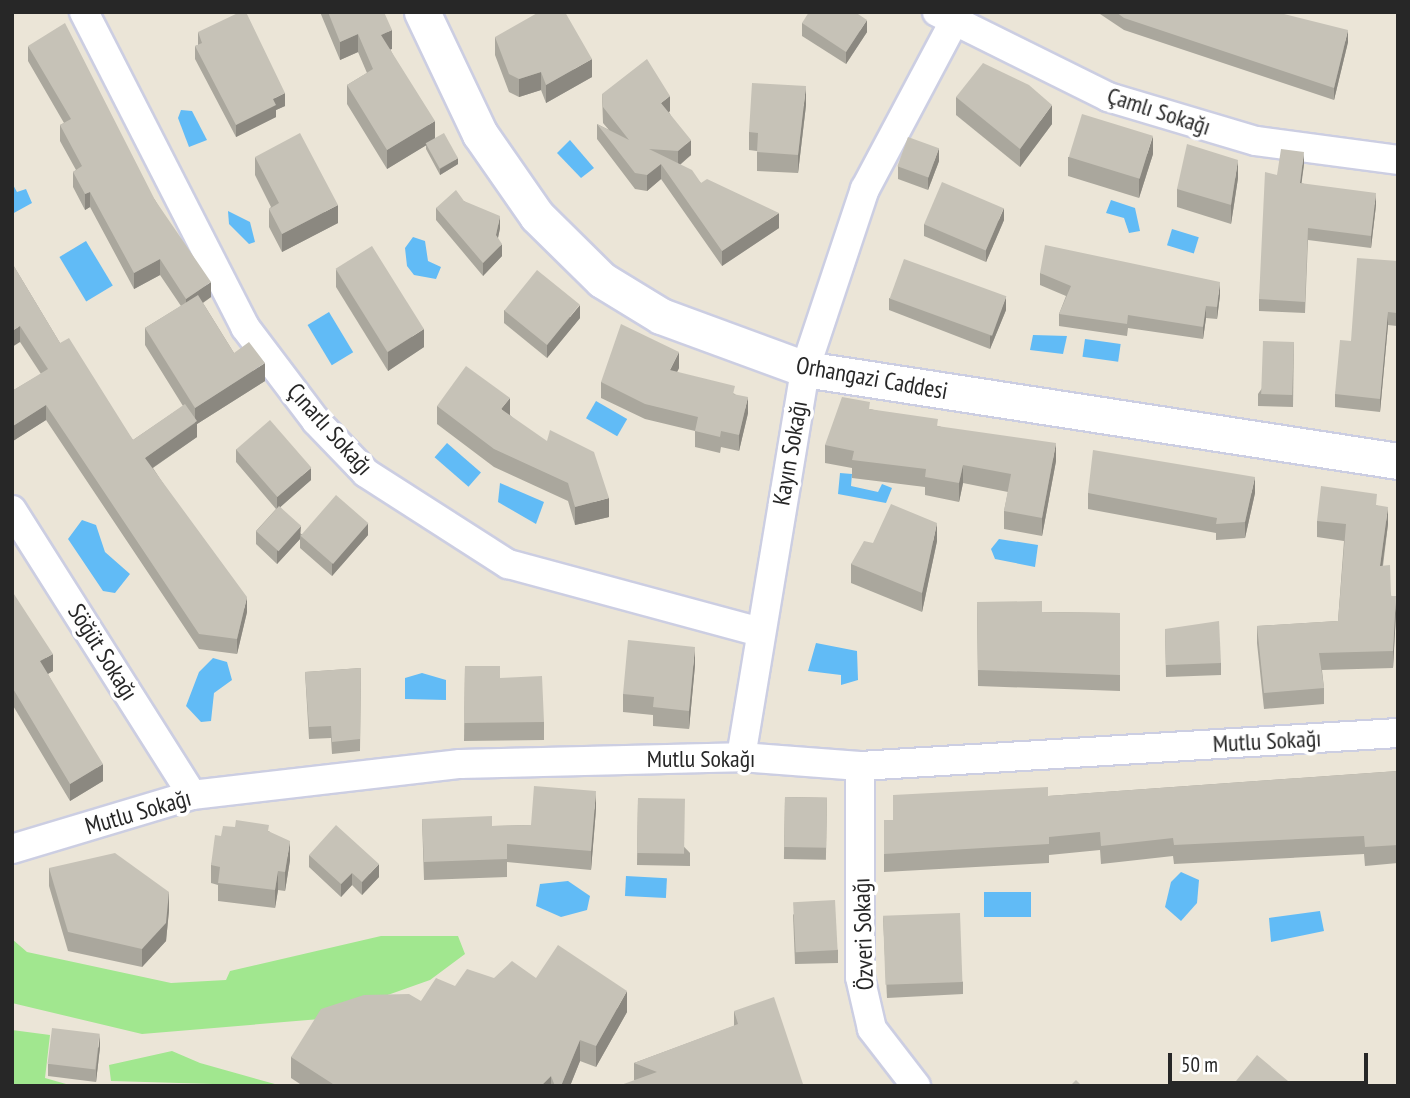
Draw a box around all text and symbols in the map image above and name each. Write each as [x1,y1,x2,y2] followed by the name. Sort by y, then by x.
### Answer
[1104,81,1214,141] street label: Çamlı Sokağı
[794,350,950,406] street label: Orhangazi Caddesi
[281,377,379,481] street label: Çınarlı Sokağı
[767,398,813,508] street label: Kayın Sokağı
[62,598,144,706] street label: Söğüt Sokağı
[1212,724,1322,758] street label: Mutlu Sokağı
[647,745,755,773] street label: Mutlu Sokağı
[82,783,194,841] street label: Mutlu Sokağı
[847,877,879,991] street label: Özveri Sokağı
[1172,1038,1372,1082] scale bar
[1181,1051,1218,1078] text: 50 m

